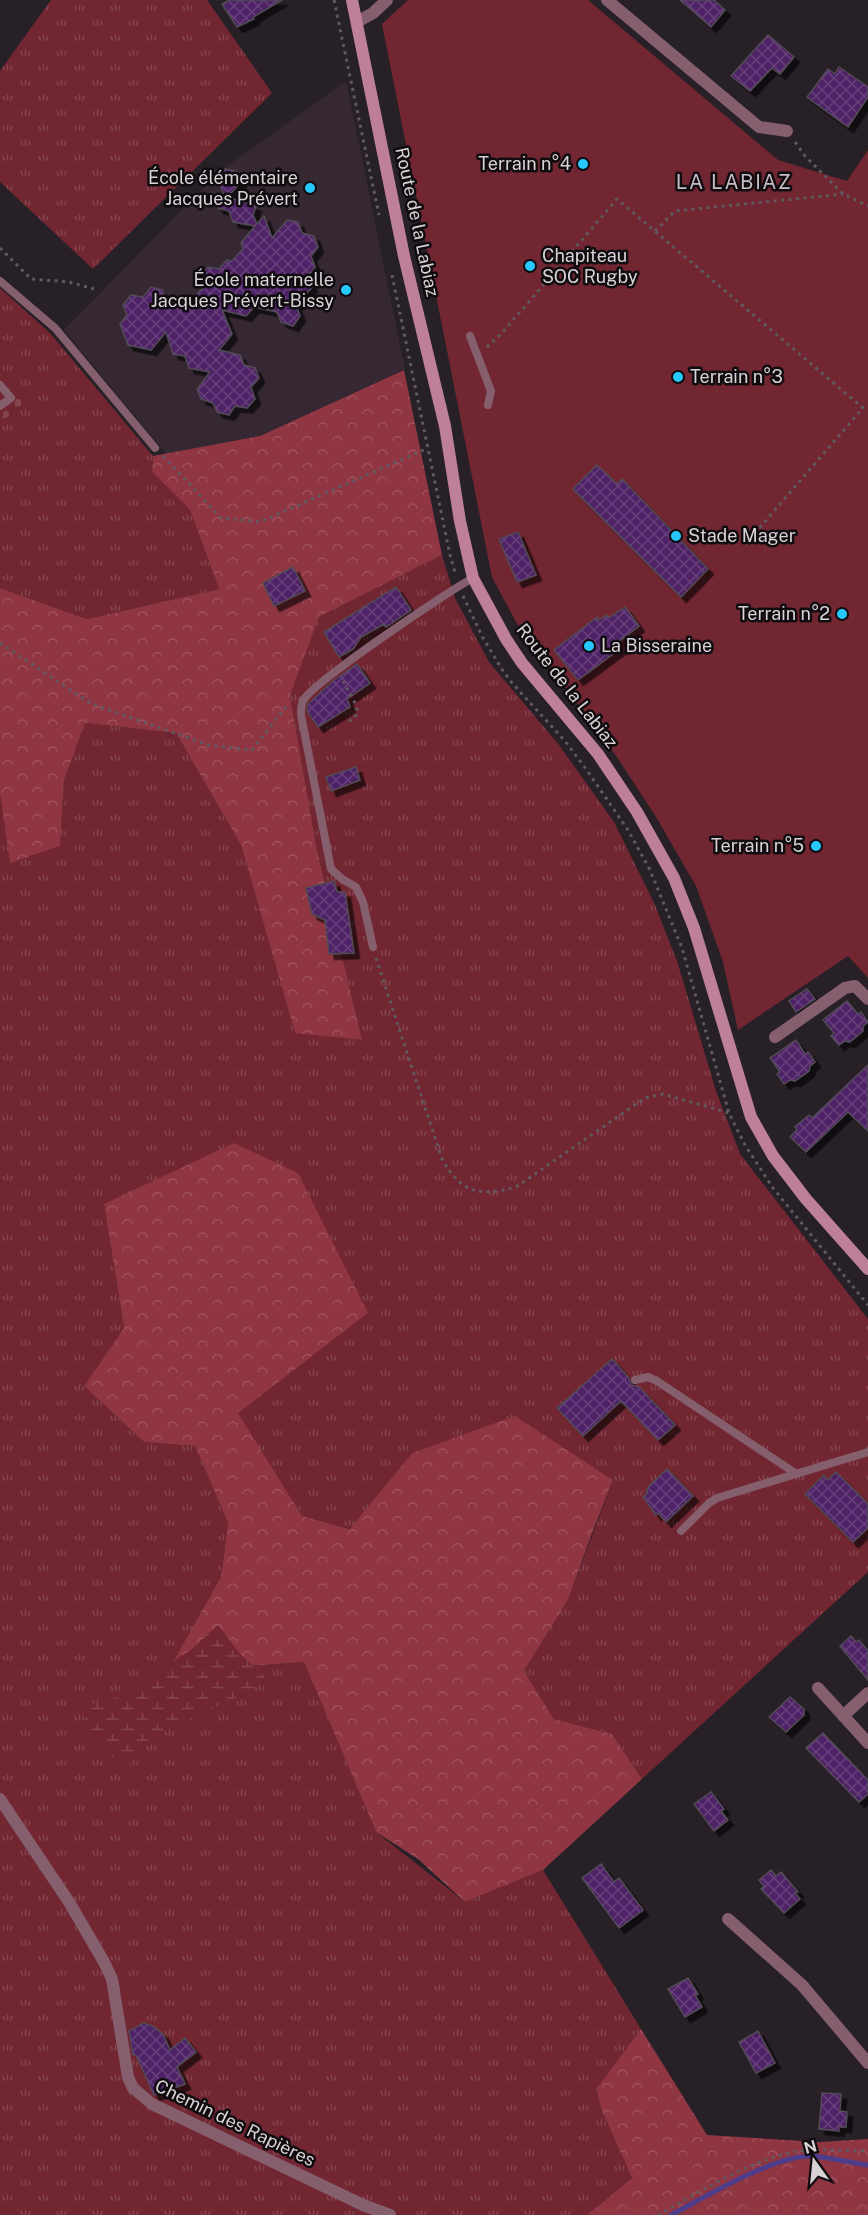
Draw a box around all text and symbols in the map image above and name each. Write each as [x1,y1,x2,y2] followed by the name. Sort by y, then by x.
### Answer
[391,145,444,298] street label: Route de la Labiaz
[478,153,571,174] place label: Terrain n°4
[576,157,590,171] marker: Terrain n°4
[148,166,298,209] place label: École élémentaire Jacques Prévert
[676,170,792,194] district label: LA LABIAZ
[303,181,317,195] marker: École élémentaire Jacques Prévert
[542,245,638,287] place label: Chapiteau SOC Rugby
[523,259,537,273] marker: Chapiteau SOC Rugby
[151,268,334,311] place label: École maternelle Jacques Prévert-Bissy
[339,283,353,297] marker: École maternelle Jacques Prévert-Bissy
[690,366,783,387] place label: Terrain n°3
[671,370,685,384] marker: Terrain n°3
[688,525,796,546] place label: Stade Mager
[669,529,683,543] marker: Stade Mager
[738,603,830,624] place label: Terrain n°2
[835,607,849,621] marker: Terrain n°2
[512,619,623,752] street label: Route de la Labiaz
[601,635,712,656] place label: La Bisseraine
[582,639,596,653] marker: La Bisseraine
[711,835,804,856] place label: Terrain n°5
[809,839,823,853] marker: Terrain n°5
[152,2075,319,2170] street label: Chemin des Rapières
[784,2131,844,2191] north arrow
[802,2136,819,2158] text: N

